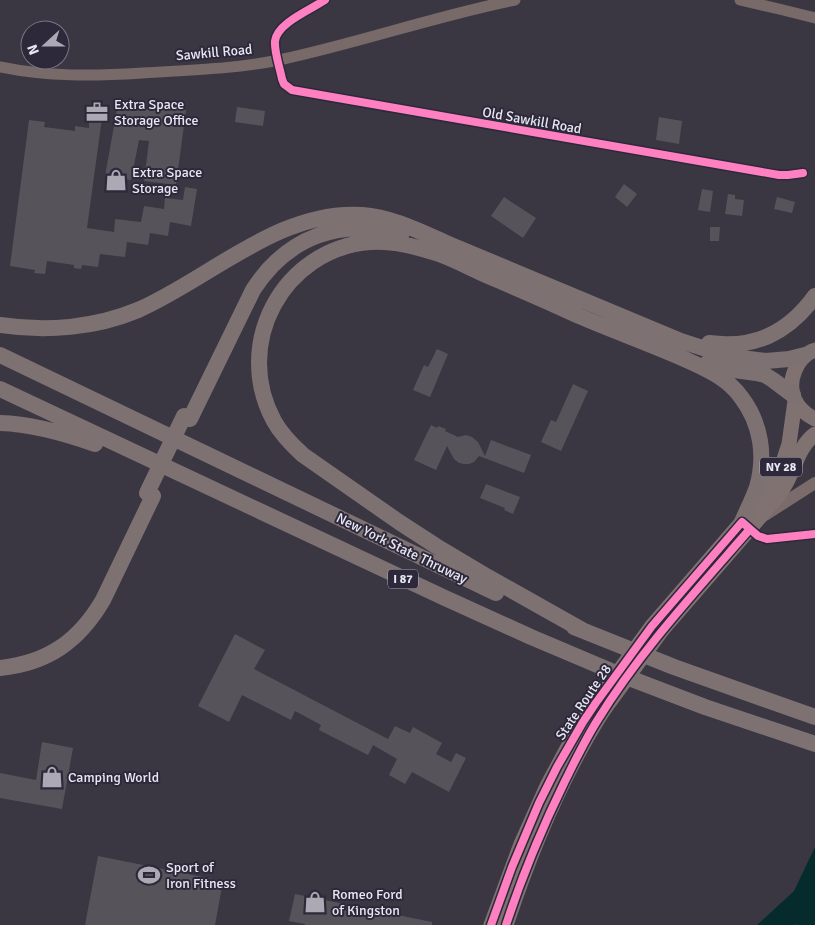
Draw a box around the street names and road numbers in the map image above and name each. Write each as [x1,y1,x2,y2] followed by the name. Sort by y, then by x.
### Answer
[175,41,253,64] street label: Sawkill Road
[481,103,583,138] street label: Old Sawkill Road
[760,458,802,477] road number: NY 28
[334,509,470,588] street label: New York State Thruway
[388,570,418,588] road number: I 87
[552,661,615,743] street label: State Route 28

